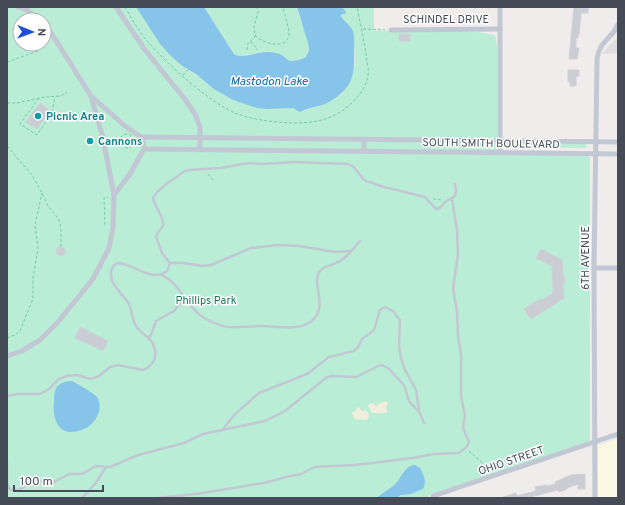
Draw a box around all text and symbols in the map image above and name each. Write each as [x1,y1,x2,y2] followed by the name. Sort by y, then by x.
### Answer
[12,12,52,52] north arrow
[403,13,489,27] street label: SCHINDEL DRIVE
[34,28,48,36] text: N
[230,74,309,90] water label: Mastodon Lake
[46,110,104,124] place label: Picnic Area
[33,111,43,121] marker: Picnic Area
[98,135,142,149] place label: Cannons
[85,136,95,146] marker: Cannons
[422,136,560,152] street label: SOUTH SMITH BOULEVARD
[579,226,593,290] street label: 6TH AVENUE
[175,294,237,308] park label: Phillips Park
[476,443,546,479] street label: OHIO STREET
[14,467,103,493] scale bar
[20,474,53,490] text: 100 m

